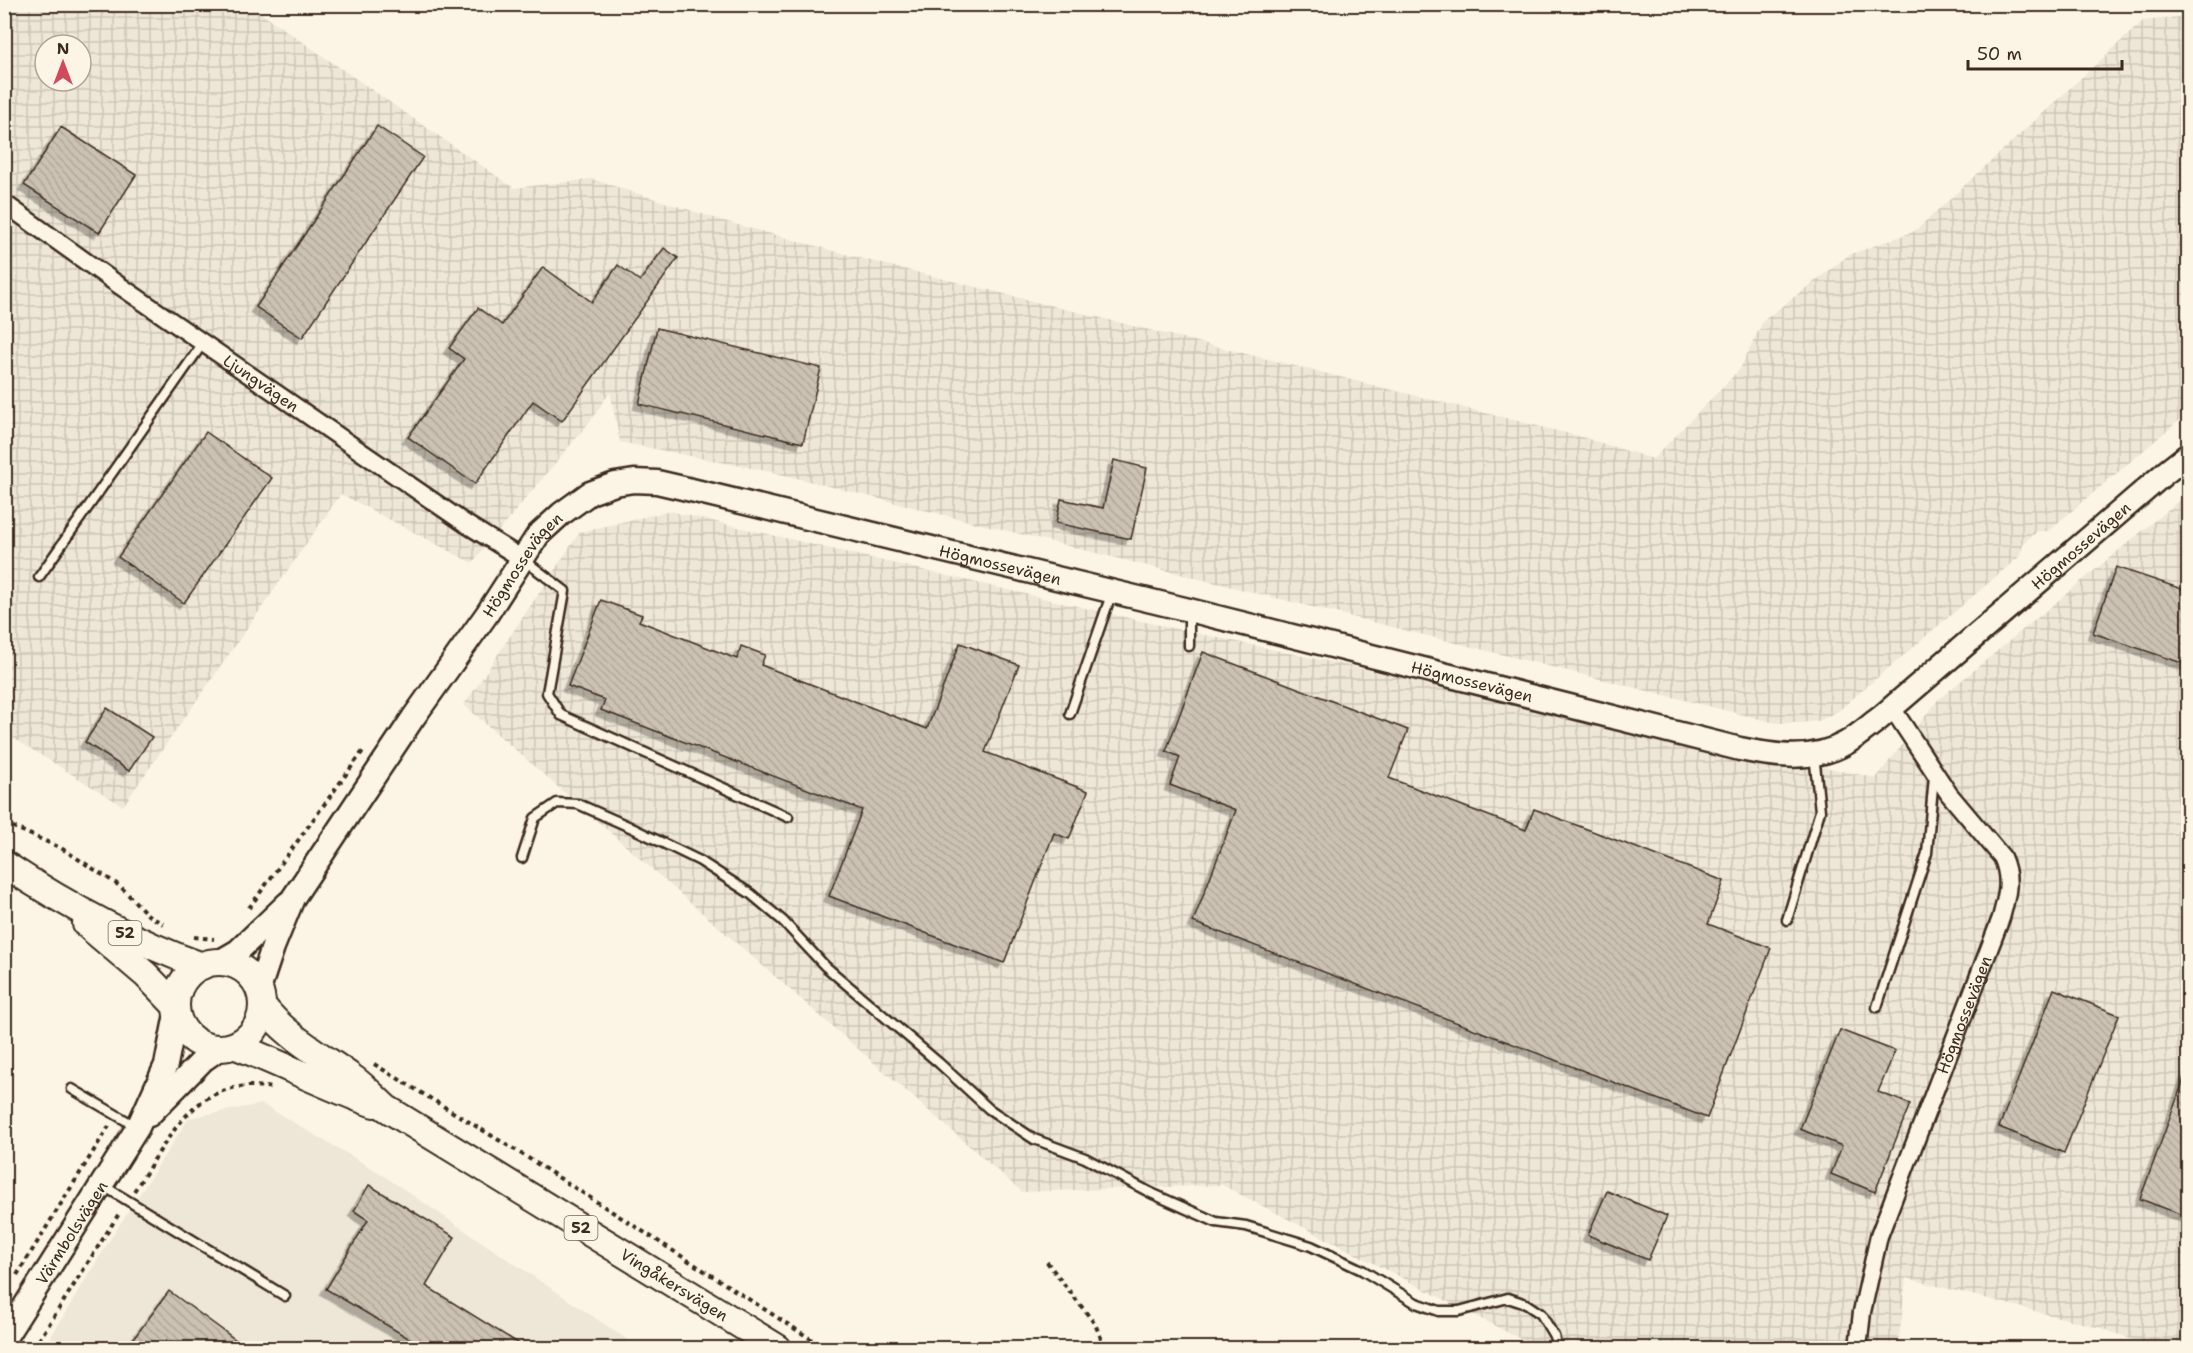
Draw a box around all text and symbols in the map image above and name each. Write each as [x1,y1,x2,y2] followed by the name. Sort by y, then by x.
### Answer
[33,33,93,93] north arrow
[1968,33,2122,71] scale bar
[57,38,69,59] text: N
[1977,42,2022,66] text: 50 m
[219,350,303,417] street label: Ljungvägen
[2027,497,2135,594] street label: Högmossevägen
[477,507,567,621] street label: Högmossevägen
[937,540,1064,589] street label: Högmossevägen
[1409,656,1535,707] street label: Högmossevägen
[108,921,142,945] road number: 52
[1932,953,1996,1077] street label: Högmossevägen
[31,1176,112,1288] street label: Värmbolsvägen
[564,1216,598,1240] road number: 52
[617,1244,732,1326] street label: Vingåkersvägen

